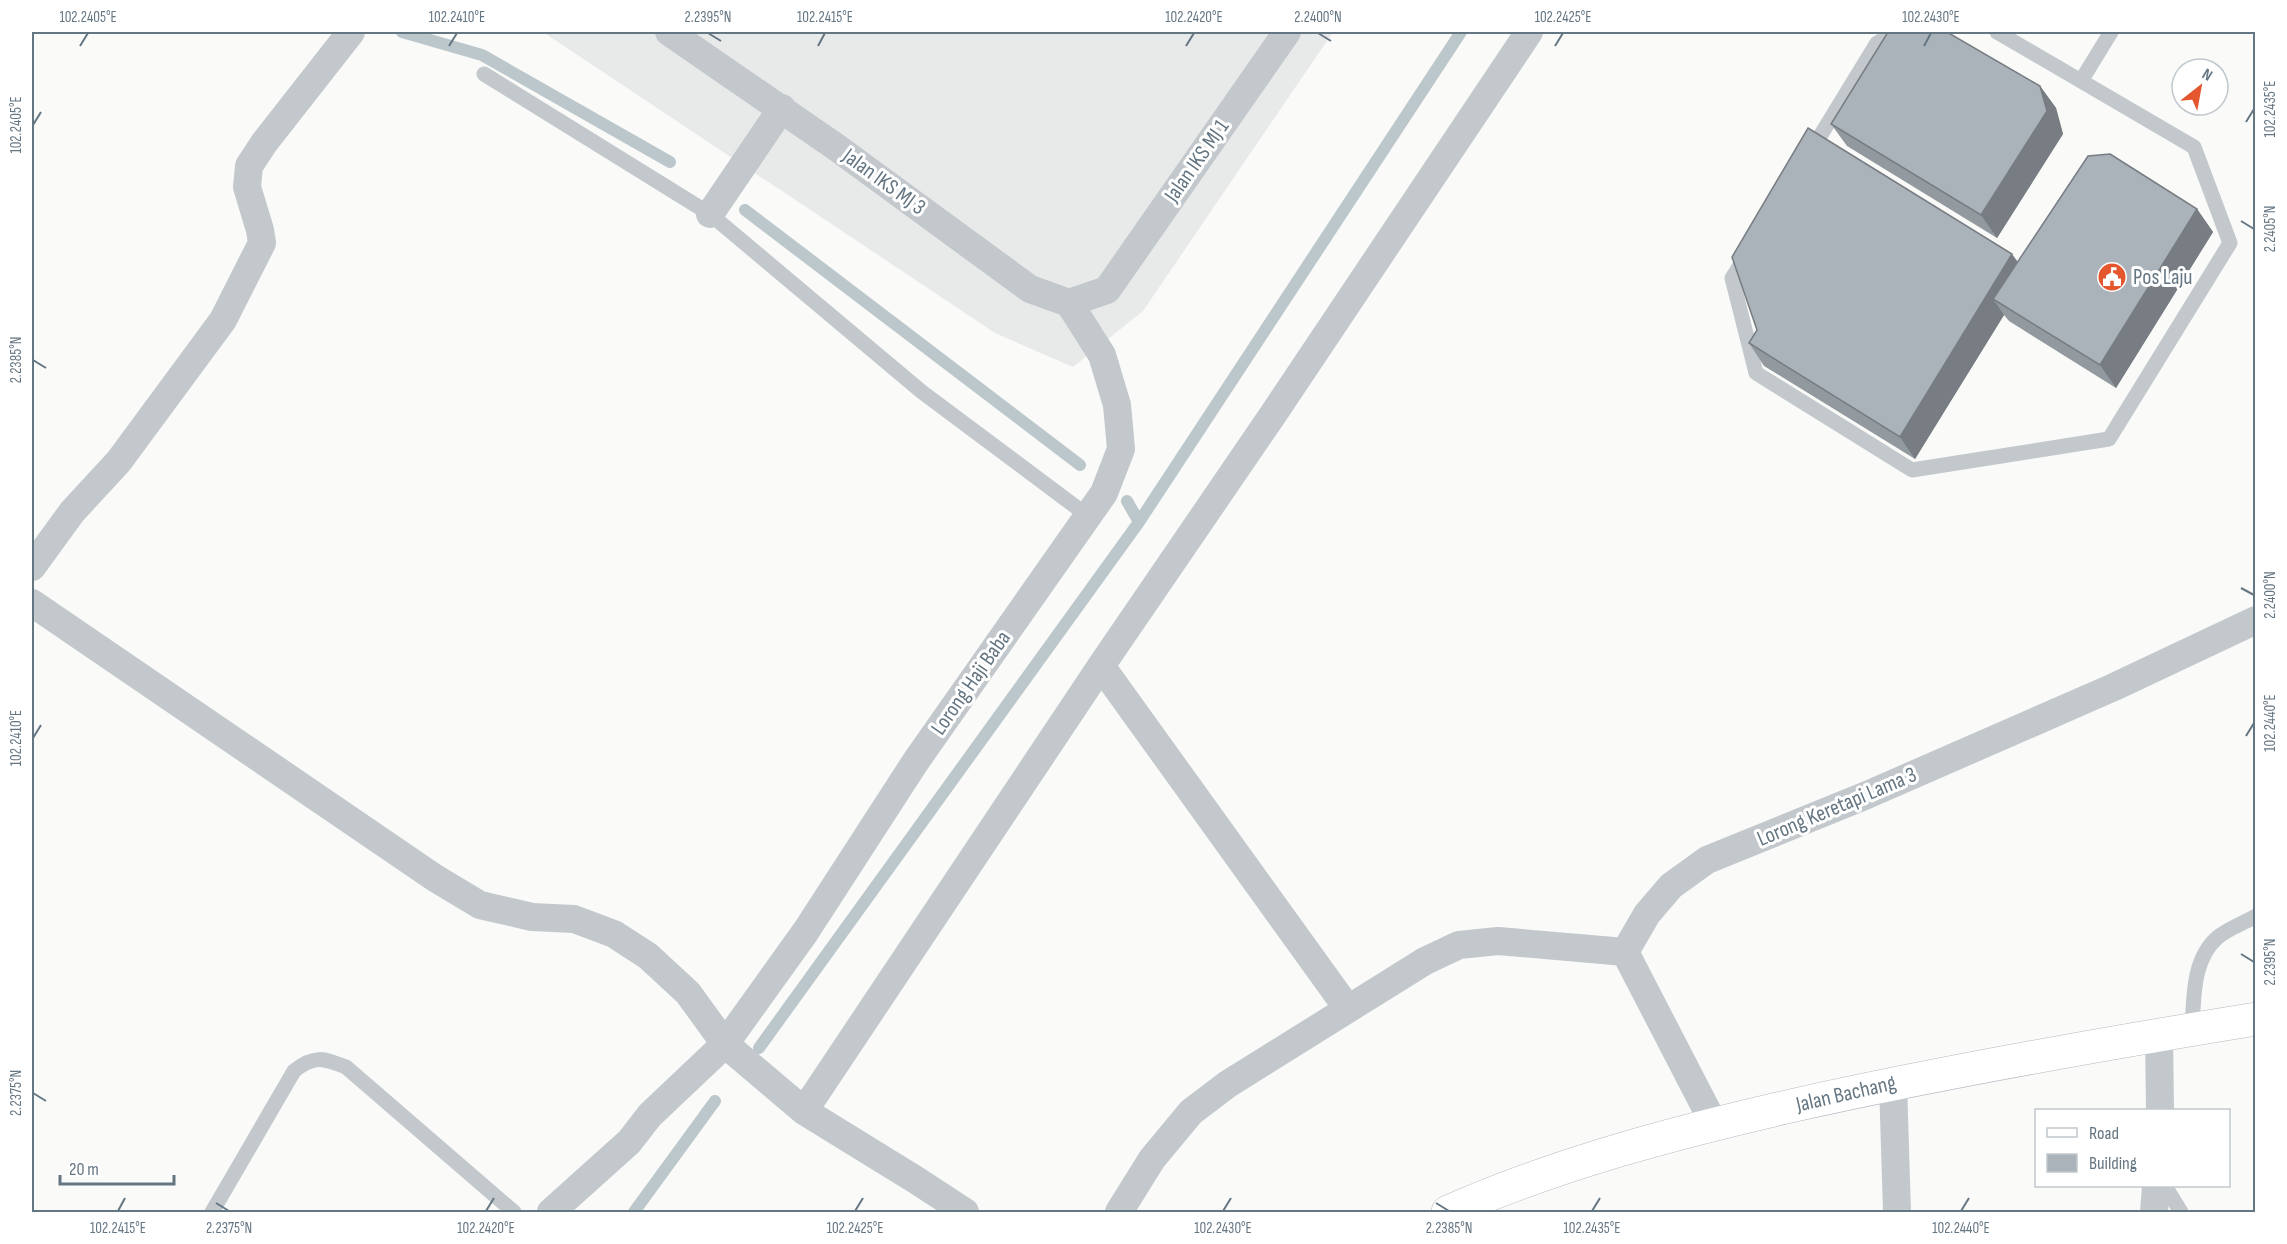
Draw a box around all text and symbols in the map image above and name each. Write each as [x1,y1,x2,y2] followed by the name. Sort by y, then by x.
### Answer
[59,8,117,27] text: 102.2405°E
[429,8,485,27] text: 102.2410°E
[685,8,731,27] text: 2.2395°N
[797,8,853,27] text: 102.2415°E
[1165,8,1223,27] text: 102.2420°E
[1294,8,1342,27] text: 2.2400°N
[1535,8,1591,27] text: 102.2425°E
[1902,8,1960,27] text: 102.2430°E
[2170,57,2230,117] north arrow
[2198,65,2216,86] text: N
[2261,81,2280,137] text: 102.2435°E
[7,96,26,154] text: 102.2405°E
[1158,114,1235,208] street label: Jalan IKS MJ 1
[836,142,931,221] street label: Jalan IKS MJ 3
[2261,206,2280,252] text: 2.2405°N
[2096,261,2128,293] public building icon: Pos Laju
[2133,264,2193,291] place label: Pos Laju
[7,337,26,383] text: 2.2385°N
[2261,571,2280,619] text: 2.2400°N
[925,626,1017,740] street label: Lorong Haji Baba
[2261,694,2280,752] text: 102.2440°E
[7,710,26,766] text: 102.2410°E
[1753,761,1921,853] street label: Lorong Keretapi Lama 3
[2261,939,2280,985] text: 2.2395°N
[1792,1069,1899,1119] street label: Jalan Bachang
[7,1070,26,1116] text: 2.2375°N
[2035,1109,2230,1187] legend
[2089,1123,2119,1144] text: Road
[60,1148,174,1186] scale bar
[2089,1153,2137,1174] text: Building
[69,1159,99,1180] text: 20 m
[90,1219,146,1238] text: 102.2415°E
[206,1219,252,1238] text: 2.2375°N
[457,1219,515,1238] text: 102.2420°E
[827,1219,883,1238] text: 102.2425°E
[1194,1219,1252,1238] text: 102.2430°E
[1426,1219,1472,1238] text: 2.2385°N
[1564,1219,1620,1238] text: 102.2435°E
[1932,1219,1990,1238] text: 102.2440°E

